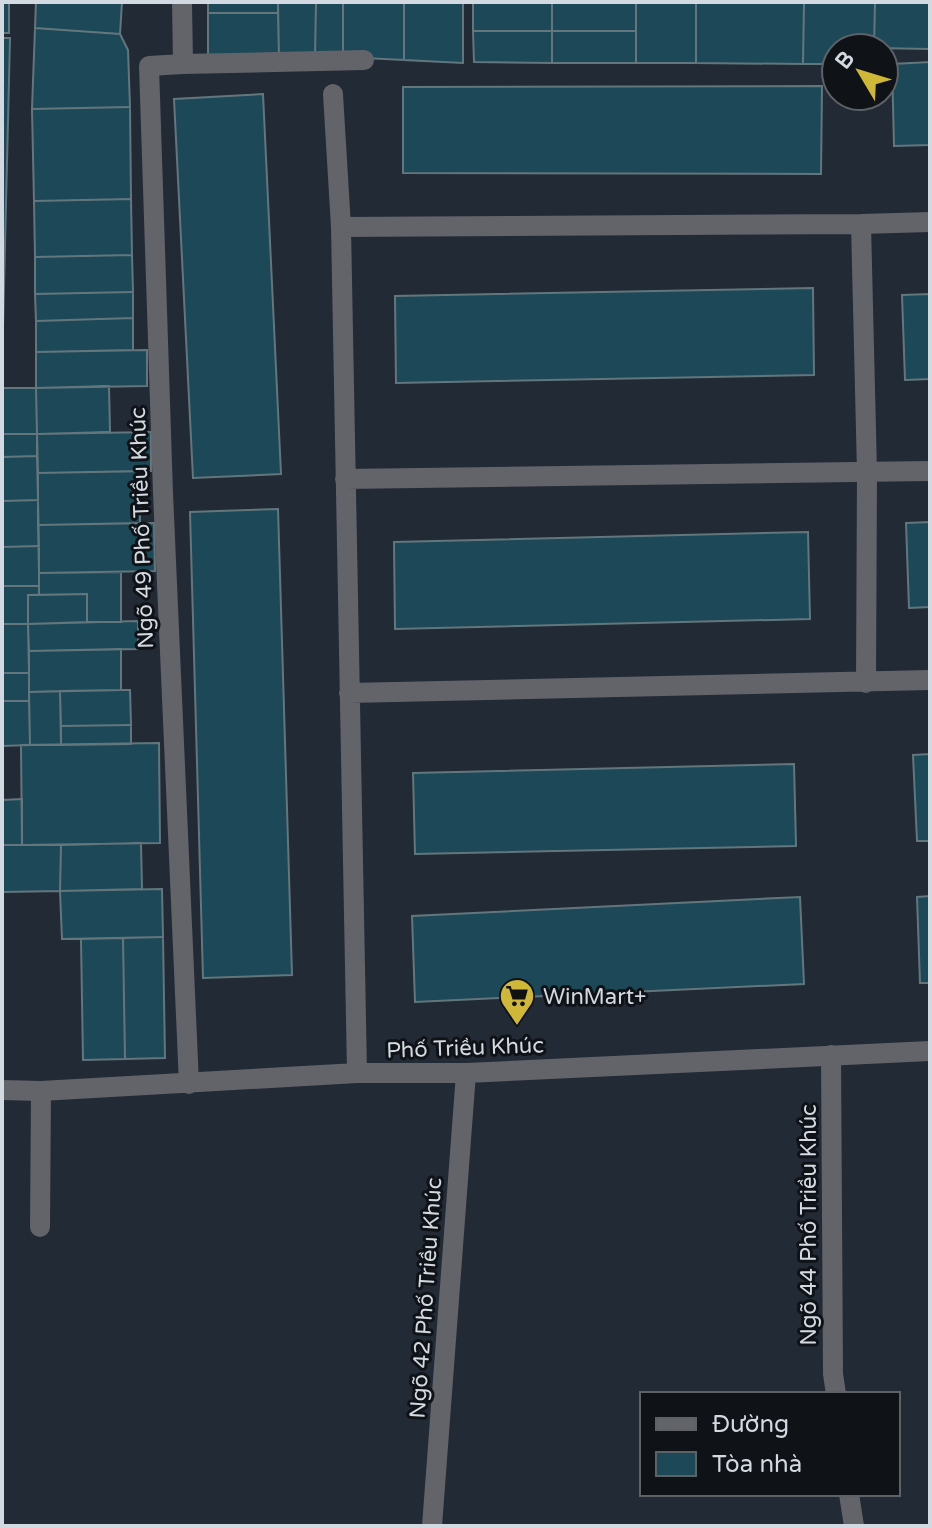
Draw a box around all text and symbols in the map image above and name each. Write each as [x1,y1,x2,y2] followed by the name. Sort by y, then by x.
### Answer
[820,32,900,112] north arrow
[830,46,860,74] text: B
[125,407,159,649] street label: Ngõ 49 Phố Triều Khúc
[498,977,536,1027] supermarket icon: WinMart+
[543,984,646,1010] place label: WinMart+
[386,1032,544,1064] street label: Phố Triều Khúc
[796,1104,822,1346] street label: Ngõ 44 Phố Triều Khúc
[405,1177,447,1419] street label: Ngõ 42 Phố Triều Khúc
[640,1392,900,1496] legend
[712,1410,789,1439] text: Đường
[712,1450,802,1479] text: Tòa nhà

